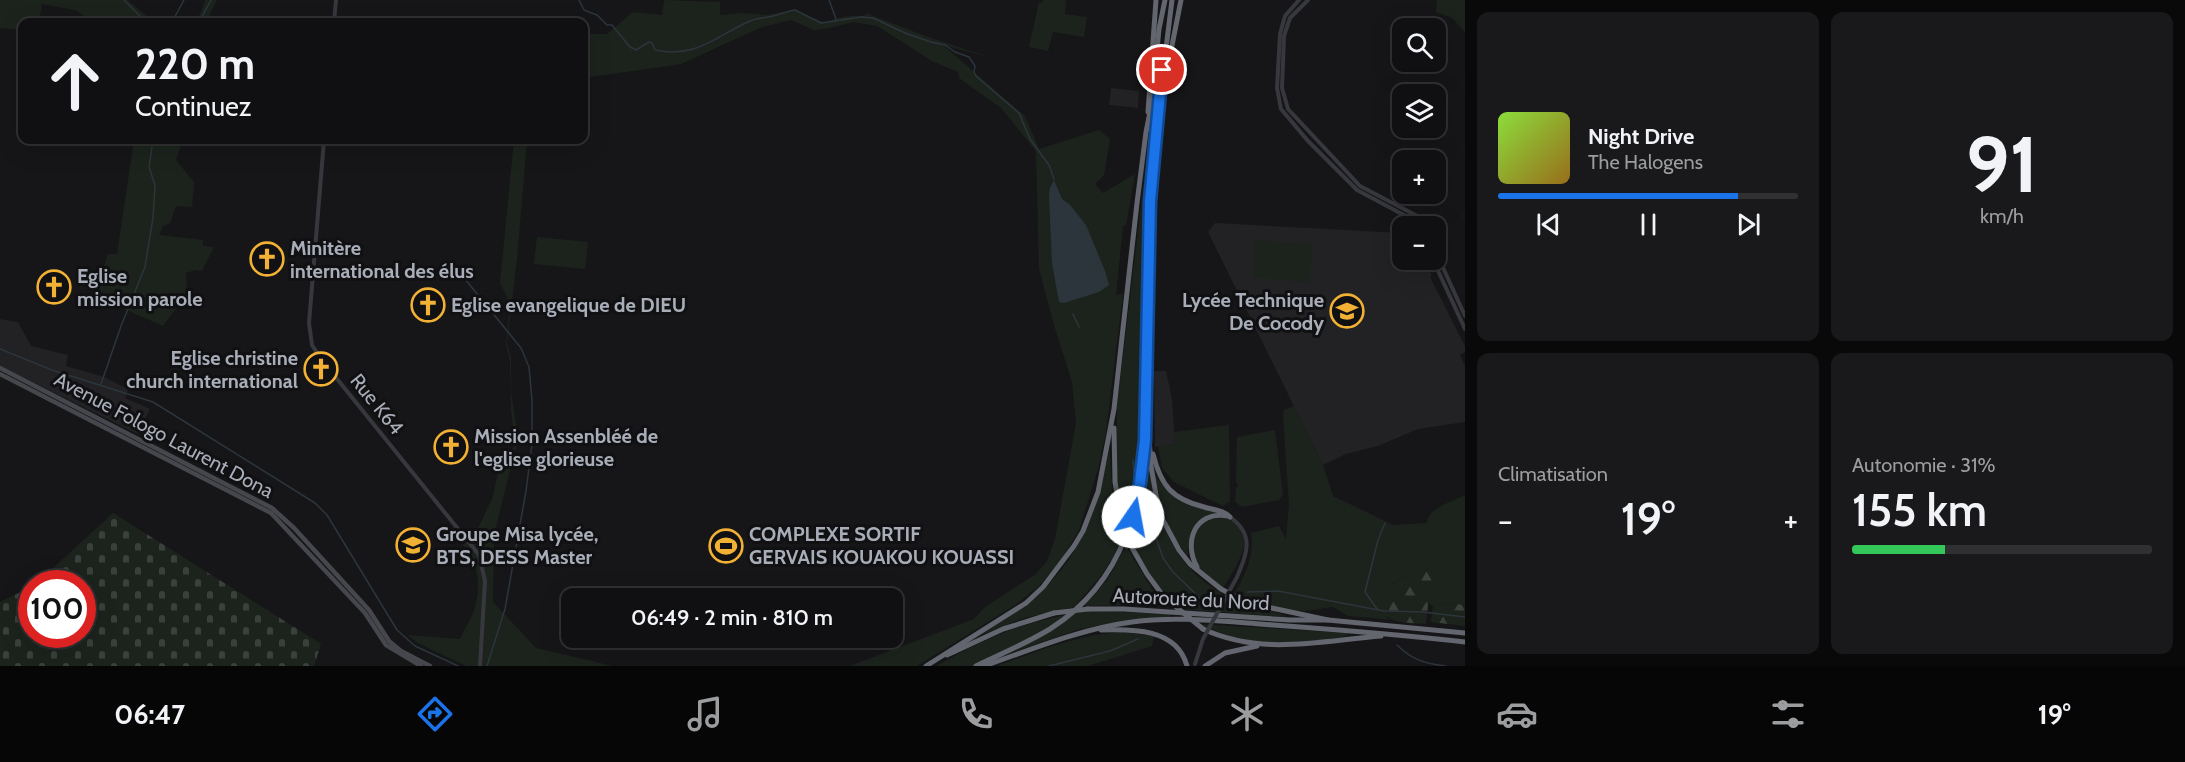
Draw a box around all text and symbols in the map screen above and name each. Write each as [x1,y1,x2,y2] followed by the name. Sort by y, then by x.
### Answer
[1392,18,1446,270] map controls
[1392,18,1446,72] button: search
[135,38,255,90] text: 220 m
[36,42,114,120] icon: ahead
[1136,44,1187,95] pin
[1145,53,1178,86] icon: arrive
[1392,84,1446,138] button: layers
[135,90,252,123] text: Continuez
[1966,117,2038,212] text: 91
[1588,123,1694,150] text: Night Drive
[1392,150,1446,204] button: +
[1588,150,1703,174] text: The Halogens
[1980,204,2024,228] text: km/h
[1532,208,1565,241] icon: previous
[1632,208,1665,241] icon: pause
[1732,208,1765,241] icon: next
[1392,216,1446,270] button: −
[290,236,474,283] place label: Minitère international des élus
[249,241,285,277] church icon: Minitère international des élus
[77,264,203,311] place label: Eglise mission parole
[36,269,72,305] church icon: Eglise mission parole
[410,287,446,323] church icon: Eglise evangelique de DIEU
[1182,288,1324,335] place label: Lycée Technique De Cocody
[451,293,686,317] place label: Eglise evangelique de DIEU
[1329,293,1365,329] school or university icon: Lycée Technique De Cocody
[126,346,298,393] place label: Eglise christine church international
[303,351,339,387] church icon: Eglise christine church international
[50,367,278,503] street label: Avenue Fologo Laurent Dona
[345,369,409,440] street label: Rue K64
[474,424,658,471] place label: Mission Assenbléé de l'eglise glorieuse
[433,429,469,465] church icon: Mission Assenbléé de l'eglise glorieuse
[1852,453,1996,477] text: Autonomie · 31%
[1498,462,1608,486] text: Climatisation
[1852,483,1987,537] text: 155 km
[1101,485,1165,549] position arrow
[1621,492,1675,546] text: 19°
[1498,500,1513,540] text: −
[1783,500,1798,540] text: +
[436,522,598,569] place label: Groupe Misa lycée, BTS, DESS Master
[749,522,1014,569] place label: COMPLEXE SORTIF GERVAIS KOUAKOU KOUASSI
[395,527,431,563] school or university icon: Groupe Misa lycée, BTS, DESS Master
[708,528,744,564] sports icon: COMPLEXE SORTIF GERVAIS KOUAKOU KOUASSI
[18,570,96,648] speed limit sign: 100
[1112,583,1270,615] street label: Autoroute du Nord
[631,604,833,631] text: 06:49 · 2 min · 810 m
[414,693,456,735] icon: directions
[684,693,726,735] icon: music
[955,693,997,735] icon: phone
[1226,693,1268,735] icon: climate
[1496,693,1538,735] icon: car
[1767,693,1809,735] icon: filters
[114,698,185,731] text: 06:47
[2038,698,2071,731] text: 19°

